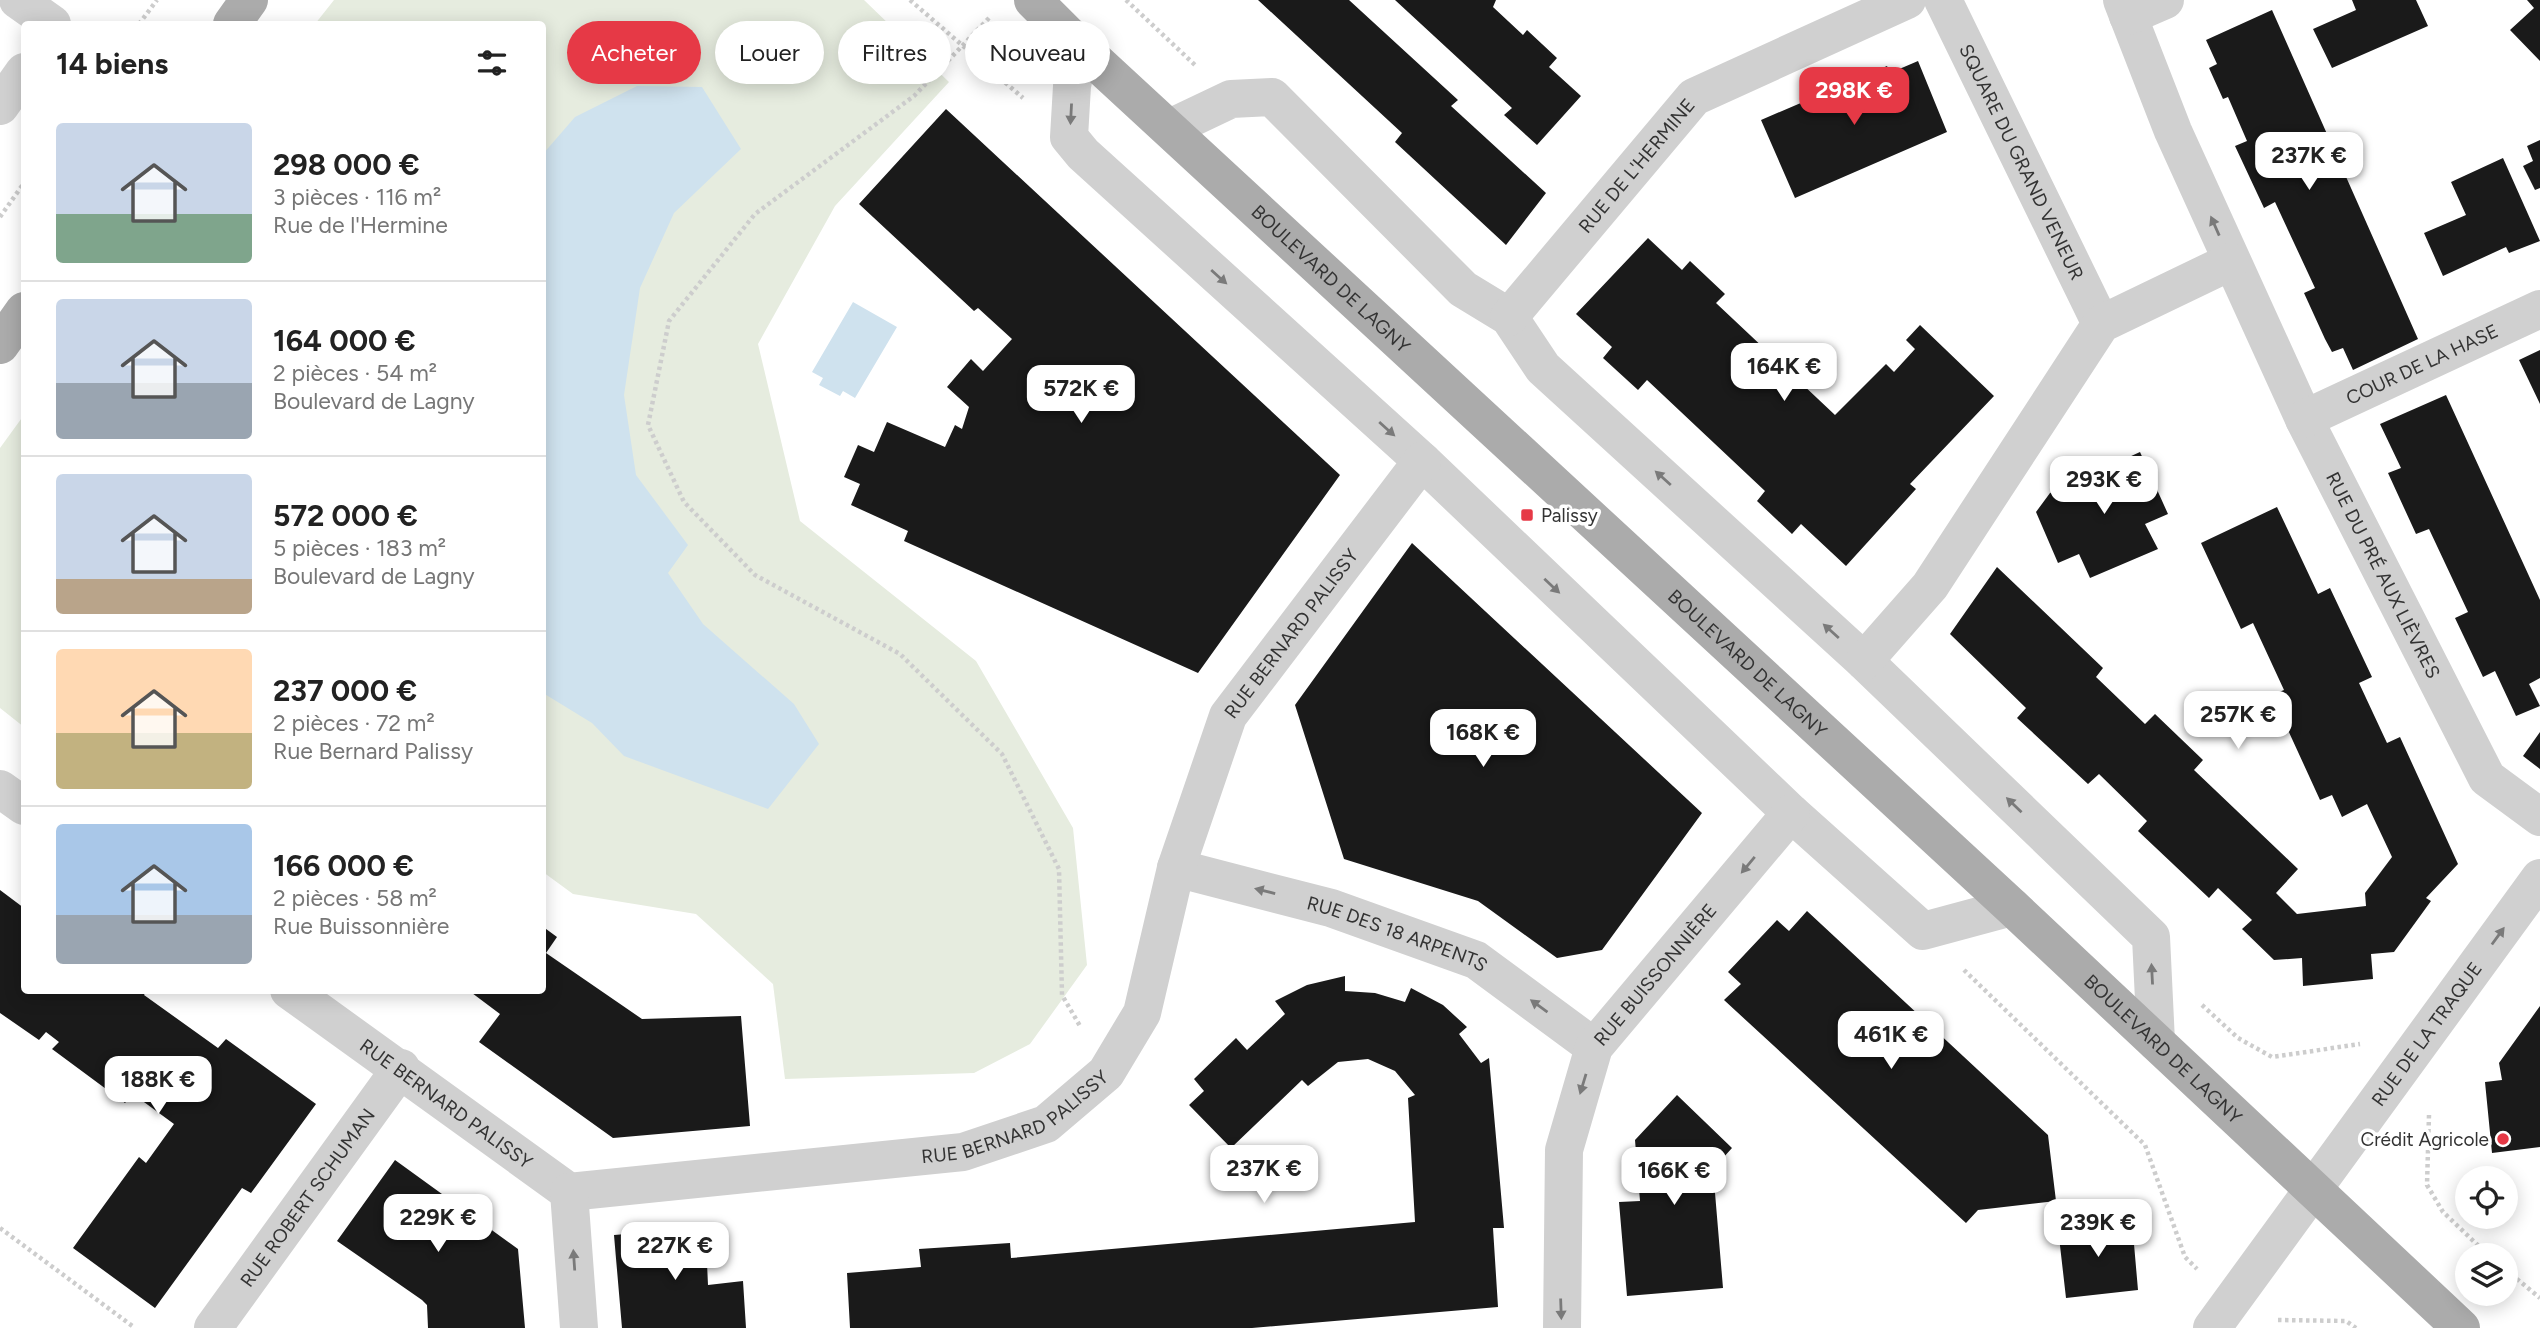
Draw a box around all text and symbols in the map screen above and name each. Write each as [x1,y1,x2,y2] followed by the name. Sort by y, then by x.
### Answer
[567,21,701,84] chip: Acheter
[715,21,824,84] chip: Louer
[838,21,951,84] chip: Filtres
[965,21,1110,84] chip: Nouveau
[1954,40,2089,284] street label: SQUARE DU GRAND VENEUR
[473,44,511,82] icon: filters
[56,45,168,82] text: 14 biens
[1797,68,1911,127] pin: 298K €
[1815,76,1893,104] text: 298K €
[1574,94,1700,238] street label: RUE DE L'HERMINE
[1065,103,1076,125] one-way arrow
[2252,132,2366,192] pin: 237K €
[2271,141,2347,169] text: 237K €
[273,146,420,183] text: 298 000 €
[112,151,196,235] icon: home
[273,183,441,211] text: 3 pièces · 116 m²
[1246,200,1415,358] street label: BOULEVARD DE LAGNY
[273,211,448,239] text: Rue de l'Hermine
[2209,216,2220,237] one-way arrow
[1210,268,1227,284] one-way arrow
[2342,319,2502,410] street label: COUR DE LA HASE
[273,322,416,359] text: 164 000 €
[112,327,196,411] icon: home
[1727,344,1841,403] pin: 164K €
[1747,352,1821,380] text: 164K €
[273,359,437,387] text: 2 pièces · 54 m²
[1024,366,1138,425] pin: 572K €
[1043,374,1119,402] text: 572K €
[273,387,475,415] text: Boulevard de Lagny
[1378,421,1395,437] one-way arrow
[2047,456,2161,516] pin: 293K €
[2066,465,2142,493] text: 293K €
[2321,468,2445,682] street label: RUE DU PRÉ AUX LIÈVRES
[1654,470,1672,486] one-way arrow
[273,497,418,534] text: 572 000 €
[112,502,196,586] icon: home
[1541,504,1598,527] place label: Palissy
[1519,507,1535,523] marker: Palissy
[273,534,446,562] text: 5 pièces · 183 m²
[1219,544,1363,723] street label: RUE BERNARD PALISSY
[273,562,475,590] text: Boulevard de Lagny
[1543,578,1561,594] one-way arrow
[1663,585,1832,743] street label: BOULEVARD DE LAGNY
[1823,624,1840,640] one-way arrow
[273,672,417,709] text: 237 000 €
[112,677,196,761] icon: home
[2181,692,2295,751] pin: 257K €
[2200,700,2276,728] text: 257K €
[273,709,435,737] text: 2 pièces · 72 m²
[1426,710,1540,769] pin: 168K €
[1446,718,1520,746] text: 168K €
[273,737,473,765] text: Rue Bernard Palissy
[2006,798,2023,814] one-way arrow
[273,847,414,884] text: 166 000 €
[112,852,196,936] icon: home
[1741,857,1756,874] one-way arrow
[273,884,437,912] text: 2 pièces · 58 m²
[1254,885,1276,896] one-way arrow
[1305,891,1492,977] street label: RUE DES 18 ARPENTS
[1589,899,1722,1051] street label: RUE BUISSONNIÈRE
[273,912,449,940] text: Rue Buissonnière
[2490,927,2504,945] one-way arrow
[2367,958,2487,1111] street label: RUE DE LA TRAQUE
[2147,963,2158,985] one-way arrow
[2079,970,2247,1129] street label: BOULEVARD DE LAGNY
[1530,1000,1548,1014] one-way arrow
[1834,1012,1948,1071] pin: 461K €
[1854,1020,1928,1048] text: 461K €
[355,1034,537,1174] street label: RUE BERNARD PALISSY
[101,1056,215,1116] pin: 188K €
[121,1065,195,1093] text: 188K €
[920,1065,1113,1168] street label: RUE BERNARD PALISSY
[1578,1074,1588,1095] one-way arrow
[236,1104,380,1292] street label: RUE ROBERT SCHUMAN
[2360,1128,2489,1151] place label: Crédit Agricole
[2495,1131,2511,1147] marker: Crédit Agricole
[1207,1146,1321,1205] pin: 237K €
[1617,1148,1731,1207] pin: 166K €
[1226,1154,1302,1182] text: 237K €
[1637,1156,1711,1184] text: 166K €
[2455,1166,2518,1306] map controls
[2455,1166,2518,1229] button: locate
[381,1194,495,1254] pin: 229K €
[2041,1200,2155,1259] pin: 239K €
[400,1203,476,1231] text: 229K €
[2060,1208,2136,1236] text: 239K €
[618,1222,732,1282] pin: 227K €
[637,1231,713,1259] text: 227K €
[2455,1243,2518,1306] button: layers
[568,1249,579,1271] one-way arrow
[1556,1298,1567,1320] one-way arrow

